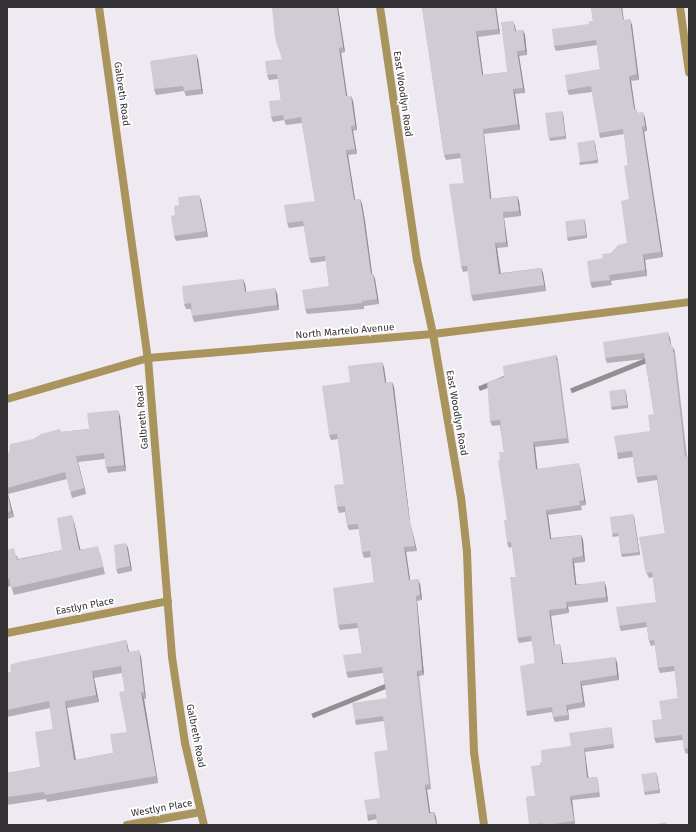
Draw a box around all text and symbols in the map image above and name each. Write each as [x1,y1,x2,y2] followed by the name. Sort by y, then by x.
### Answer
[390,50,414,138] street label: East Woodlyn Road
[111,61,131,127] street label: Galbreth Road
[295,322,395,342] street label: North Martelo Avenue
[443,369,469,457] street label: East Woodlyn Road
[134,384,152,450] street label: Galbreth Road
[55,595,115,619] street label: Eastlyn Place
[183,703,207,769] street label: Galbreth Road
[130,798,194,820] street label: Westlyn Place

